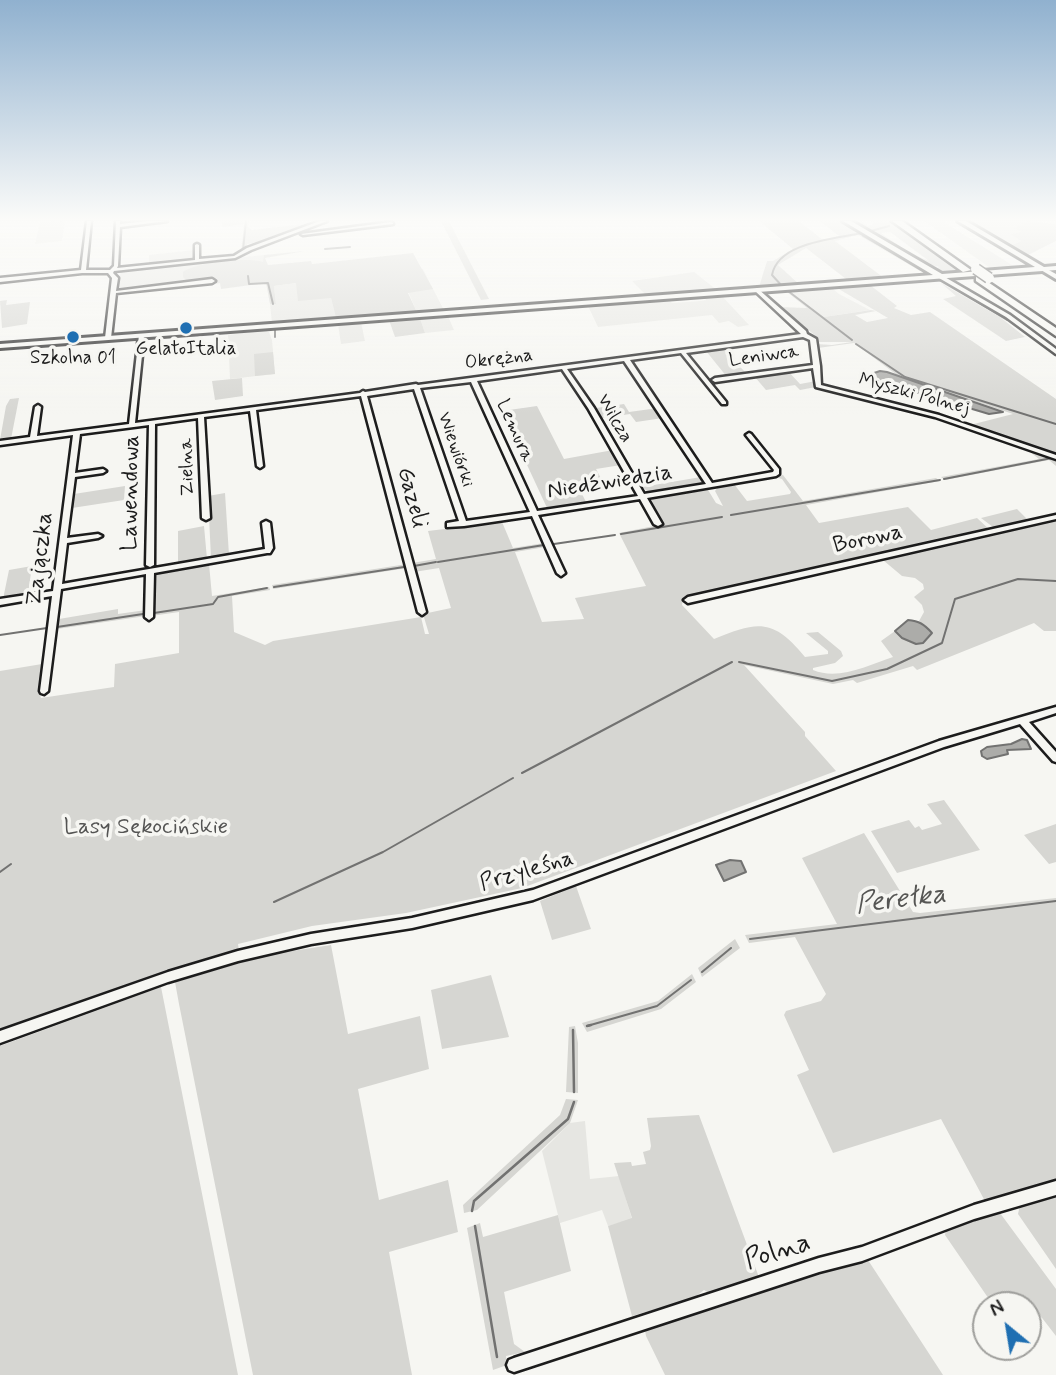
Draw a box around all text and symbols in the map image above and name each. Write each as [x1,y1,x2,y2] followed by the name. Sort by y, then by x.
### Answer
[178,320,194,336] marker: GelatoItalia
[65,329,81,345] marker: Szkolna 01
[136,339,236,361] place label: GelatoItalia
[728,341,800,373] street label: Leniwca
[464,345,534,375] street label: Okrężna
[30,348,116,370] place label: Szkolna 01
[856,369,972,421] street label: Myszki Polnej
[591,391,637,447] street label: Wilcza
[490,396,538,466] street label: Lemura
[432,409,478,491] street label: Wiewiórki
[117,435,147,551] street label: Lawendowa
[176,438,200,496] street label: Zielna
[545,459,675,507] street label: Niedźwiedzia
[390,464,432,532] street label: Gazeli
[22,510,60,608] street label: Zajączka
[831,519,905,561] street label: Borowa
[64,814,228,842] park label: Lasy Sękocińskie
[477,845,577,899] street label: Przyleśna
[854,879,948,923] water label: Perełka
[741,1227,815,1279] street label: Polna
[972,1291,1042,1361] north arrow
[986,1295,1009,1323] text: N

